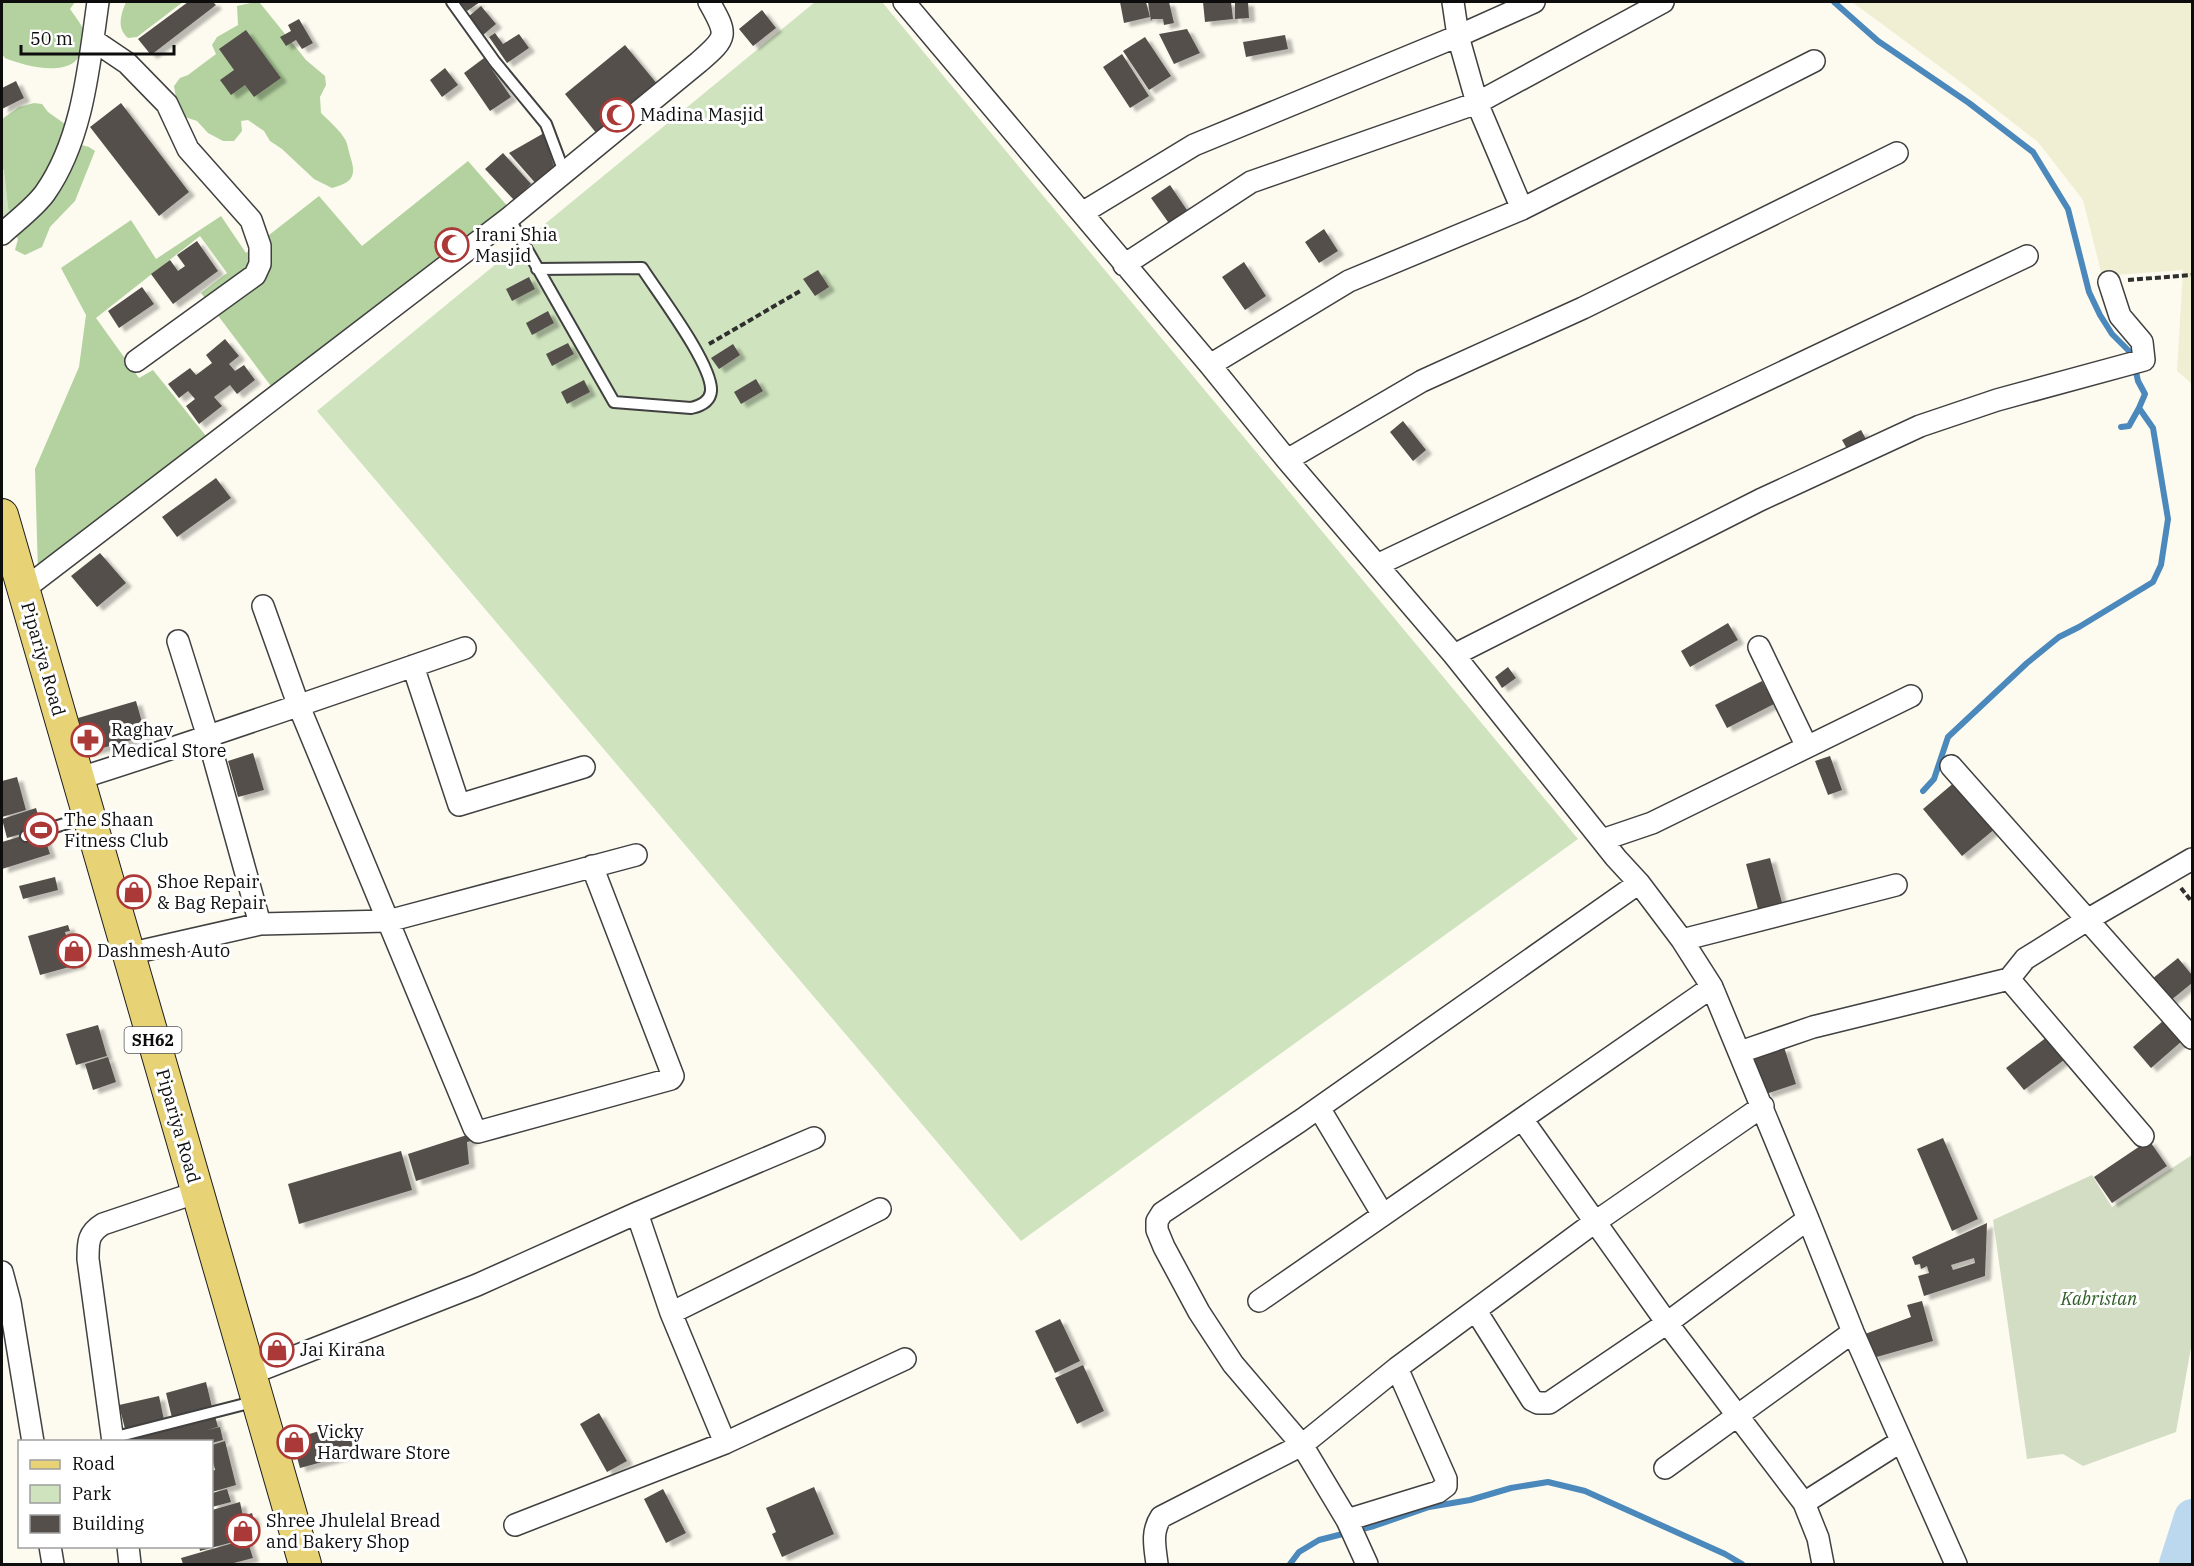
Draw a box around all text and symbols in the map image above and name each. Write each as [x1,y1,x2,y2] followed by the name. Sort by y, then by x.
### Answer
[21,18,174,56] scale bar
[30,27,73,50] text: 50 m
[599,97,635,133] mosque icon: Madina Masjid
[640,103,764,126] place label: Madina Masjid
[475,223,558,267] place label: Irani Shia Masjid
[434,227,470,263] mosque icon: Irani Shia Masjid
[16,599,71,719] street label: Pipariya Road
[111,718,227,762] place label: Raghav Medical Store
[70,722,106,758] pharmacy icon: Raghav Medical Store
[64,808,169,852] place label: The Shaan Fitness Club
[23,812,59,848] sports icon: The Shaan Fitness Club
[157,870,266,914] place label: Shoe Repair & Bag Repair
[116,874,152,910] shop icon: Shoe Repair & Bag Repair
[56,933,92,969] shop icon: Dashmesh Auto
[97,939,230,962] place label: Dashmesh Auto
[124,1027,182,1053] road number: SH62
[151,1066,206,1186] street label: Pipariya Road
[2060,1287,2138,1310] park label: Kabristan
[259,1332,295,1368] shop icon: Jai Kirana
[300,1338,386,1361] place label: Jai Kirana
[317,1420,450,1464] place label: Vicky Hardware Store
[276,1424,312,1460] shop icon: Vicky Hardware Store
[18,1440,213,1548] legend
[72,1452,115,1475] text: Road
[72,1482,112,1505] text: Park
[266,1509,440,1553] place label: Shree Jhulelal Bread and Bakery Shop
[72,1512,144,1535] text: Building
[225,1513,261,1549] shop icon: Shree Jhulelal Bread and Bakery Shop

